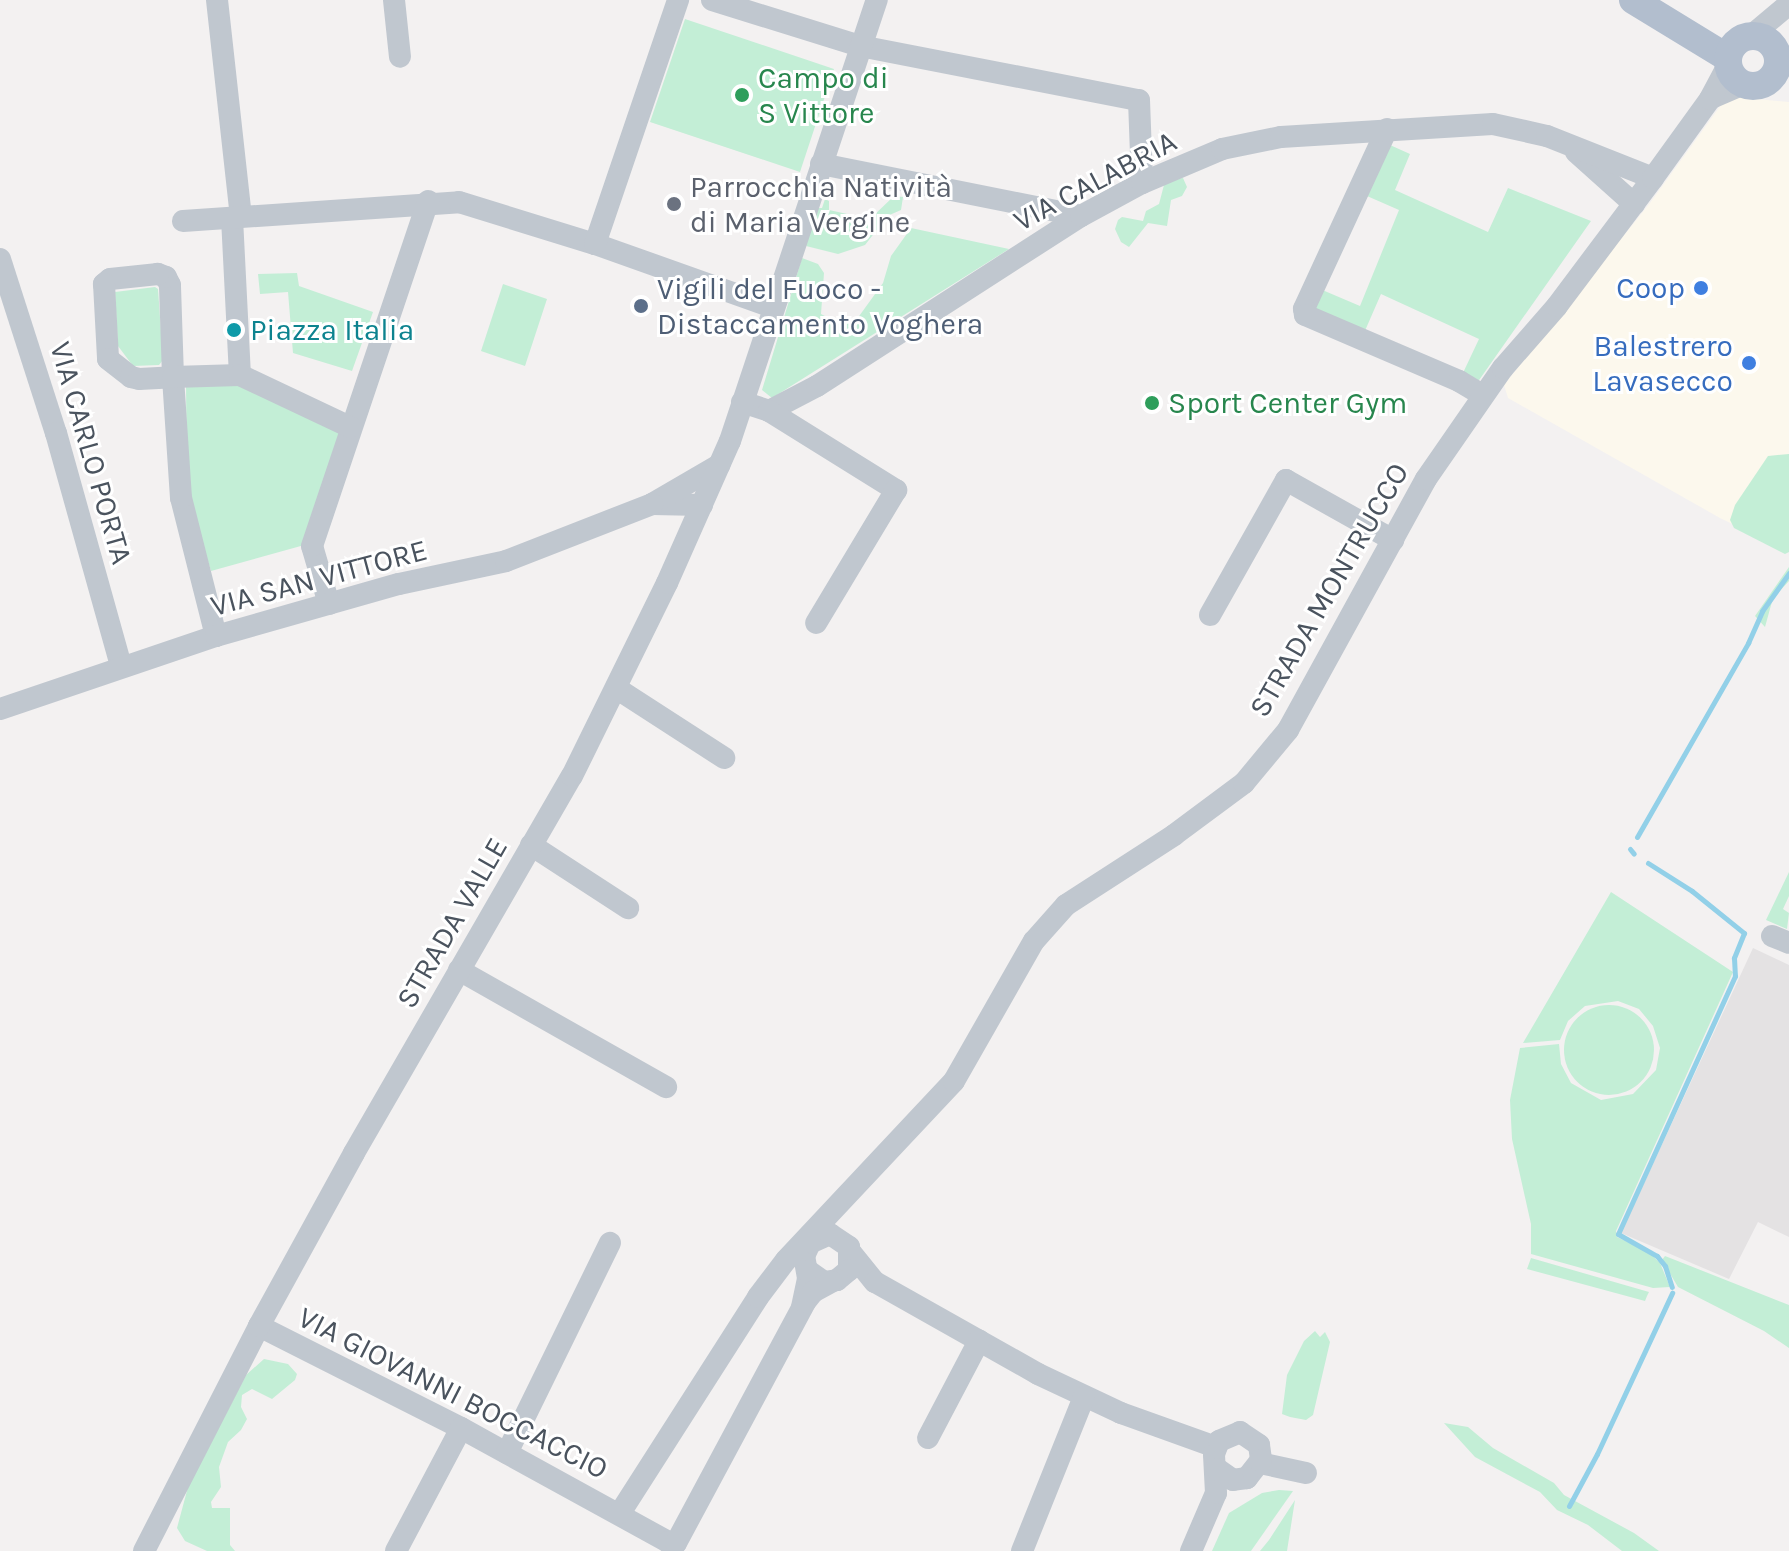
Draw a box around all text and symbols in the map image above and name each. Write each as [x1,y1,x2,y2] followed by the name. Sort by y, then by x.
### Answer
[758,60,889,130] place label: Campo di S Vittore
[733,86,751,104] marker: Campo di S Vittore
[1007,123,1183,239] street label: VIA CALABRIA
[690,169,952,240] place label: Parrocchia Natività di Maria Vergine
[665,195,683,213] marker: Parrocchia Natività di Maria Vergine
[1616,270,1685,306] place label: Coop
[657,271,983,342] place label: Vigili del Fuoco - Distaccamento Voghera
[1692,279,1710,297] marker: Coop
[632,297,650,315] marker: Vigili del Fuoco - Distaccamento Voghera
[250,312,414,348] place label: Piazza Italia
[225,321,243,339] marker: Piazza Italia
[1592,328,1733,398] place label: Balestrero Lavasecco
[42,338,140,568] street label: VIA CARLO PORTA
[1740,354,1758,372] marker: Balestrero Lavasecco
[1168,385,1407,421] place label: Sport Center Gym
[1143,394,1161,412] marker: Sport Center Gym
[1242,457,1416,723] street label: STRADA MONTRUCCO
[207,532,431,624] street label: VIA SAN VITTORE
[389,831,515,1015] street label: STRADA VALLE
[292,1299,614,1487] street label: VIA GIOVANNI BOCCACCIO

